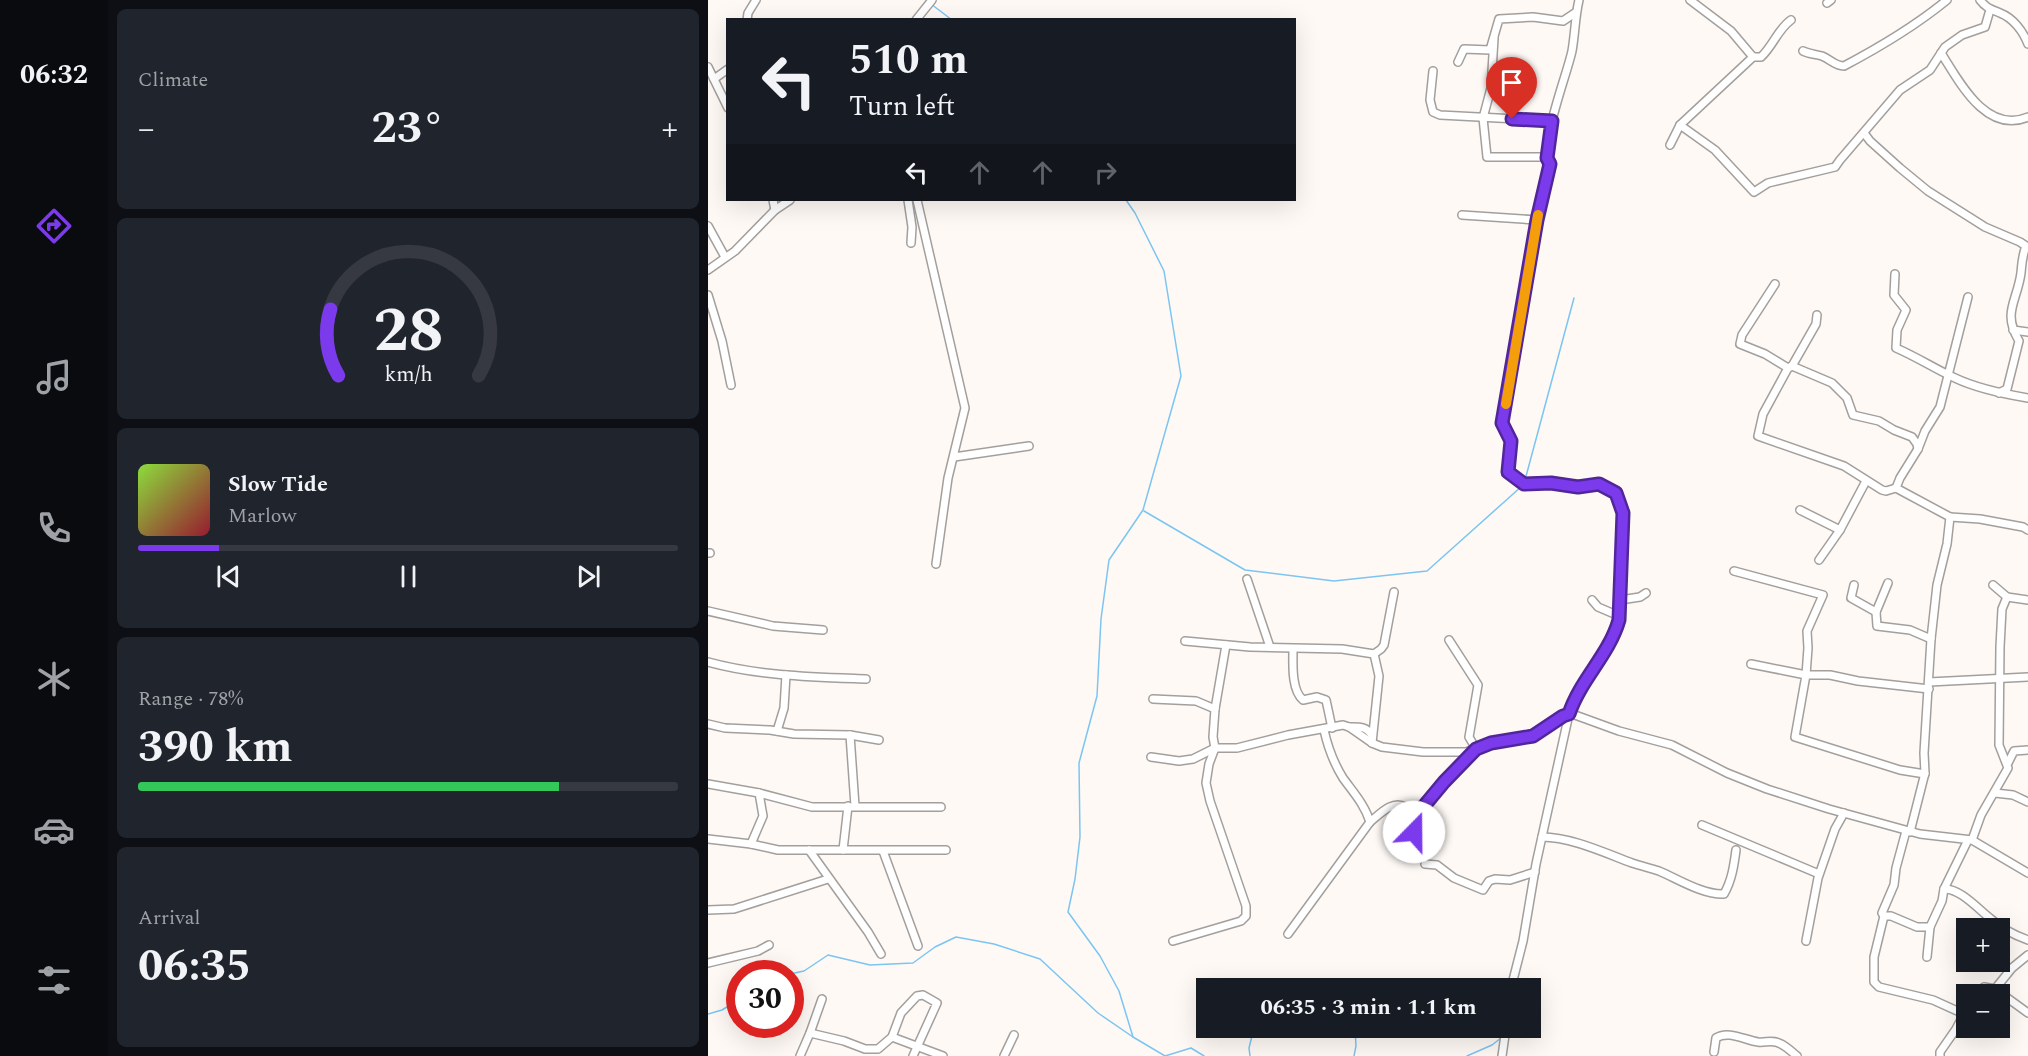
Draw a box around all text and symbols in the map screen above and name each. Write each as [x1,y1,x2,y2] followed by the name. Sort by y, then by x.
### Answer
[849,29,968,92] text: 510 m
[750,42,828,120] icon: left
[20,54,88,96] text: 06:32
[1486,57,1537,119] pin
[138,65,208,95] text: Climate
[1495,66,1528,99] icon: arrive
[849,86,955,128] text: Turn left
[372,94,445,163] text: 23°
[138,104,155,154] text: −
[662,104,678,154] text: +
[900,156,933,189] icon: left
[963,156,996,189] icon: ahead
[1026,156,1059,189] icon: ahead
[1089,156,1122,189] icon: right
[33,205,75,247] icon: directions
[373,284,443,379] text: 28
[33,356,75,398] icon: music
[384,358,432,391] text: km/h
[228,468,328,501] text: Slow Tide
[228,501,297,531] text: Marlow
[33,507,75,549] icon: phone
[212,560,245,593] icon: previous
[392,560,425,593] icon: pause
[572,560,605,593] icon: next
[33,658,75,700] icon: climate
[138,684,243,714] text: Range · 78%
[138,713,293,782] text: 390 km
[1382,800,1446,864] position arrow
[33,809,75,851] icon: car
[138,903,200,933] text: Arrival
[1956,918,2010,1038] map controls
[1956,918,2010,972] button: +
[138,932,251,1001] text: 06:35
[33,959,75,1001] icon: filters
[726,960,804,1038] speed limit sign: 30
[1956,984,2010,1038] button: −
[1261,991,1476,1024] text: 06:35 · 3 min · 1.1 km

